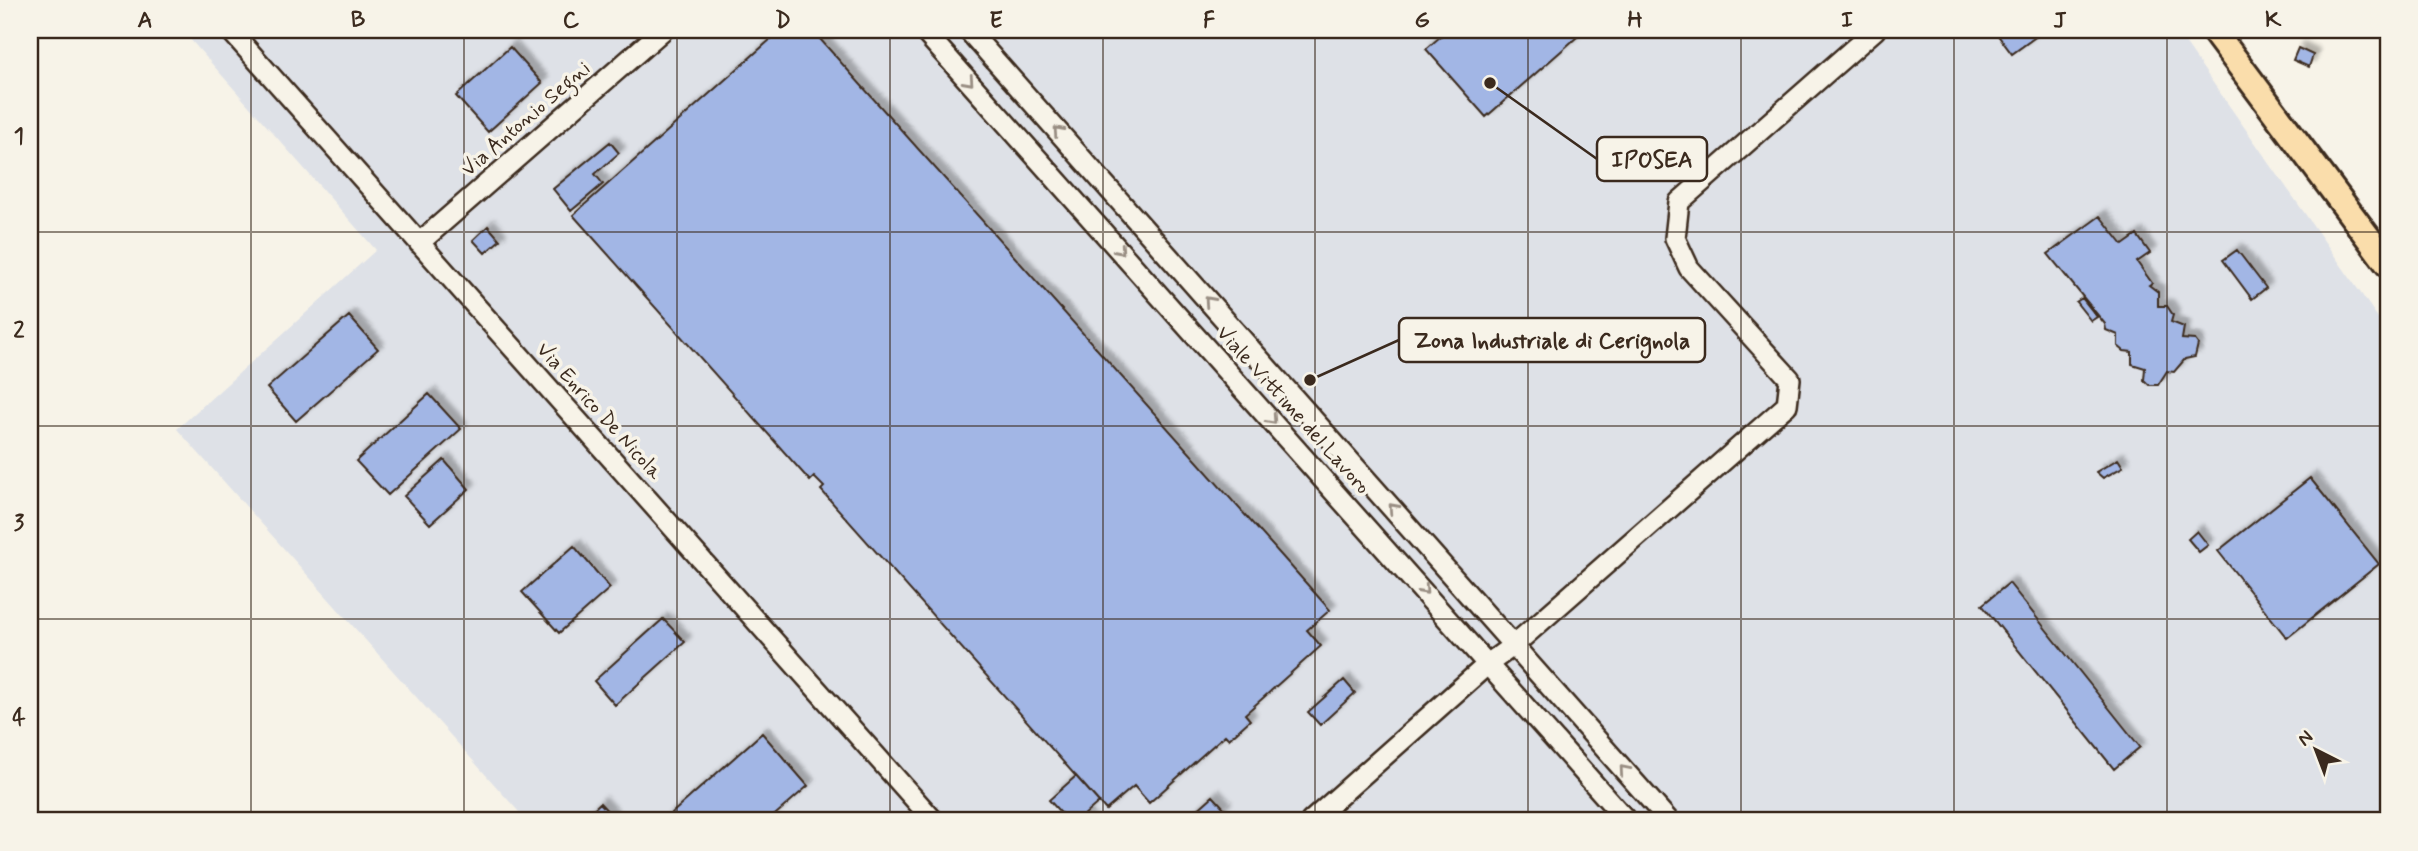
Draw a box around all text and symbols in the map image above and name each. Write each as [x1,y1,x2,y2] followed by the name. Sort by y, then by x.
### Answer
[137,6,153,36] text: A
[351,6,366,36] text: B
[563,6,580,36] text: C
[775,6,791,36] text: D
[989,6,1003,36] text: E
[1203,6,1215,36] text: F
[1414,6,1430,36] text: G
[1627,6,1643,36] text: H
[1841,6,1853,36] text: I
[2053,6,2067,36] text: J
[2265,6,2282,36] text: K
[455,55,598,185] street label: Via Antonio Segni
[961,73,973,86] one-way arrow
[14,122,24,152] text: 1
[1054,126,1066,139] one-way arrow
[1597,137,1707,181] callout: IPOSEA
[1611,146,1693,176] text: IPOSEA
[1112,242,1125,255] one-way arrow
[1205,296,1217,309] one-way arrow
[13,316,25,346] text: 2
[1399,318,1705,362] callout: Zona Industriale di Cerignola
[1210,320,1376,500] street label: Viale Vittime del Lavoro
[1414,327,1690,359] text: Zona Industriale di Cerignola
[530,336,668,486] street label: Via Enrico De Nicola
[1264,412,1276,425] one-way arrow
[1388,503,1401,516] one-way arrow
[14,509,25,539] text: 3
[1415,582,1428,595] one-way arrow
[12,703,26,733] text: 4
[2282,714,2352,784] north arrow
[2293,725,2319,752] text: N
[1620,765,1632,778] one-way arrow

